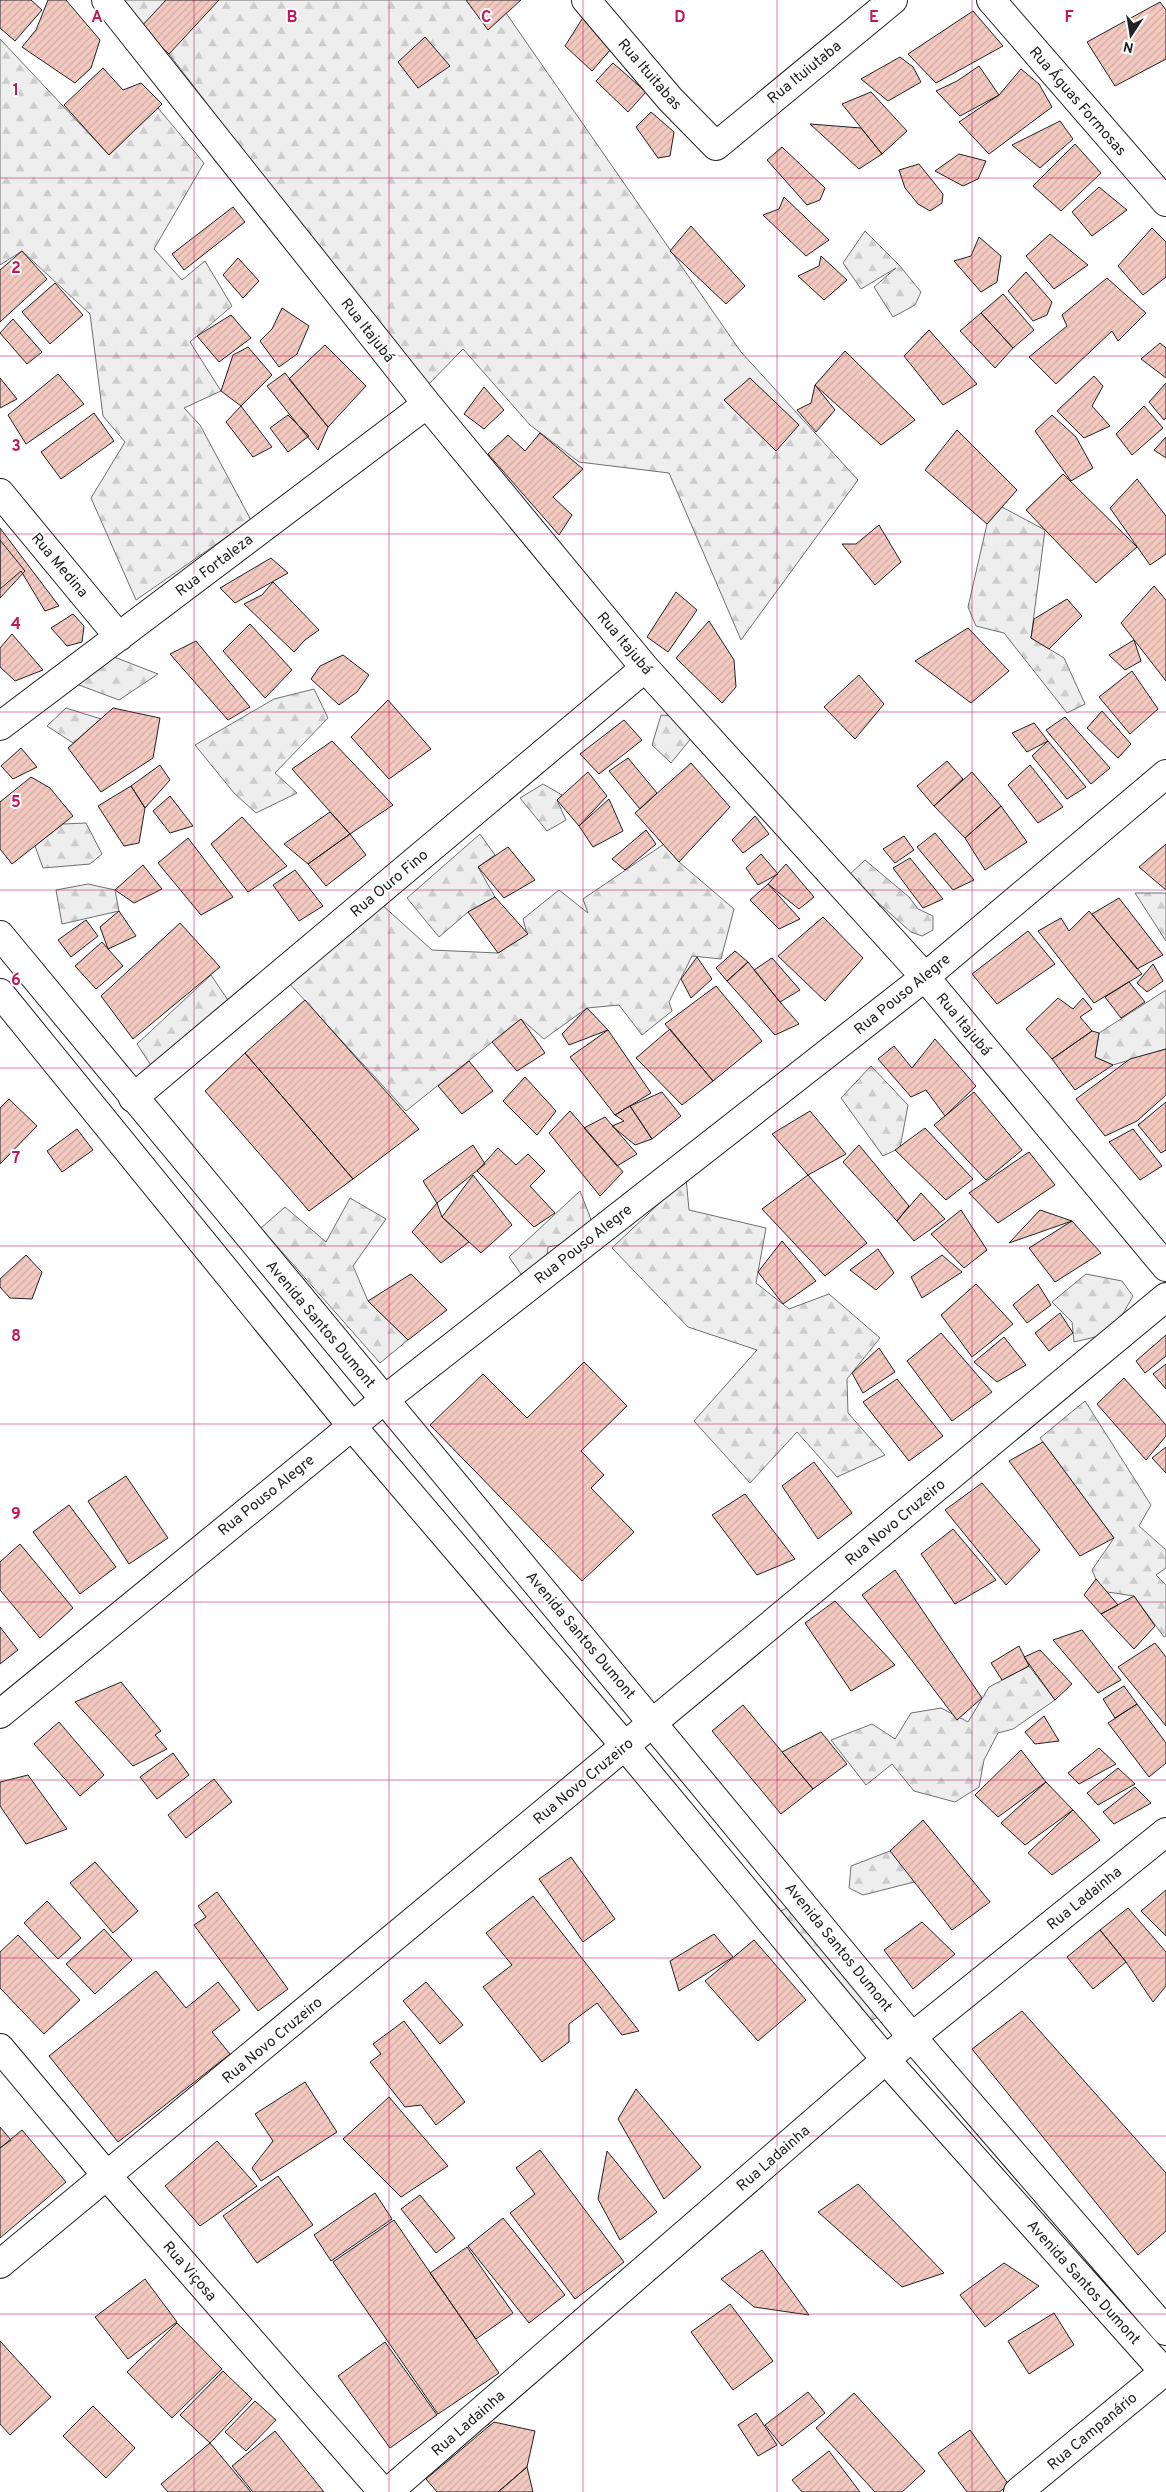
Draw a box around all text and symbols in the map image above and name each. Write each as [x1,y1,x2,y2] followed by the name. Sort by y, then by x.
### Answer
[91,8,103,28] text: A
[286,8,298,28] text: B
[481,8,491,28] text: C
[674,8,686,28] text: D
[869,8,879,28] text: E
[1064,8,1074,28] text: F
[1106,10,1156,60] north arrow
[613,35,685,115] street label: Rua Ituitabas
[764,37,846,109] street label: Rua Ituiutaba
[1122,37,1135,56] text: N
[1024,43,1130,161] street label: Rua Águas Formosas
[13,81,19,101] text: 1
[11,259,21,279] text: 2
[336,295,398,367] street label: Rua Itajubá
[11,437,21,457] text: 3
[26,530,91,602] street label: Rua Medina
[172,531,257,601] street label: Rua Fortaleza
[592,609,656,679] street label: Rua Itajubá
[11,615,21,635] text: 4
[11,793,21,813] text: 5
[347,846,433,922] street label: Rua Ouro Fino
[851,950,955,1040] street label: Rua Pouso Alegre
[11,971,21,991] text: 6
[931,990,995,1060] street label: Rua Itajubá
[12,1149,20,1169] text: 7
[531,1201,637,1289] street label: Rua Pouso Alegre
[261,1257,379,1393] street label: Avenida Santos Dumont
[11,1327,21,1347] text: 8
[215,1451,319,1541] street label: Rua Pouso Alegre
[842,1476,950,1571] street label: Rua Novo Cruzeiro
[11,1505,21,1525] text: 9
[521,1568,639,1704] street label: Avenida Santos Dumont
[530,1735,638,1830] street label: Rua Novo Cruzeiro
[1044,1863,1126,1935] street label: Rua Ladainha
[780,1879,896,2016] street label: Avenida Santos Dumont
[219,1994,327,2089] street label: Rua Novo Cruzeiro
[733,2122,815,2196] street label: Rua Ladainha
[1022,2217,1144,2349] street label: Avenida Santos Dumont
[158,2238,220,2306] street label: Rua Viçosa
[428,2387,510,2461] street label: Rua Ladainha
[1044,2389,1142,2475] street label: Rua Campanário

